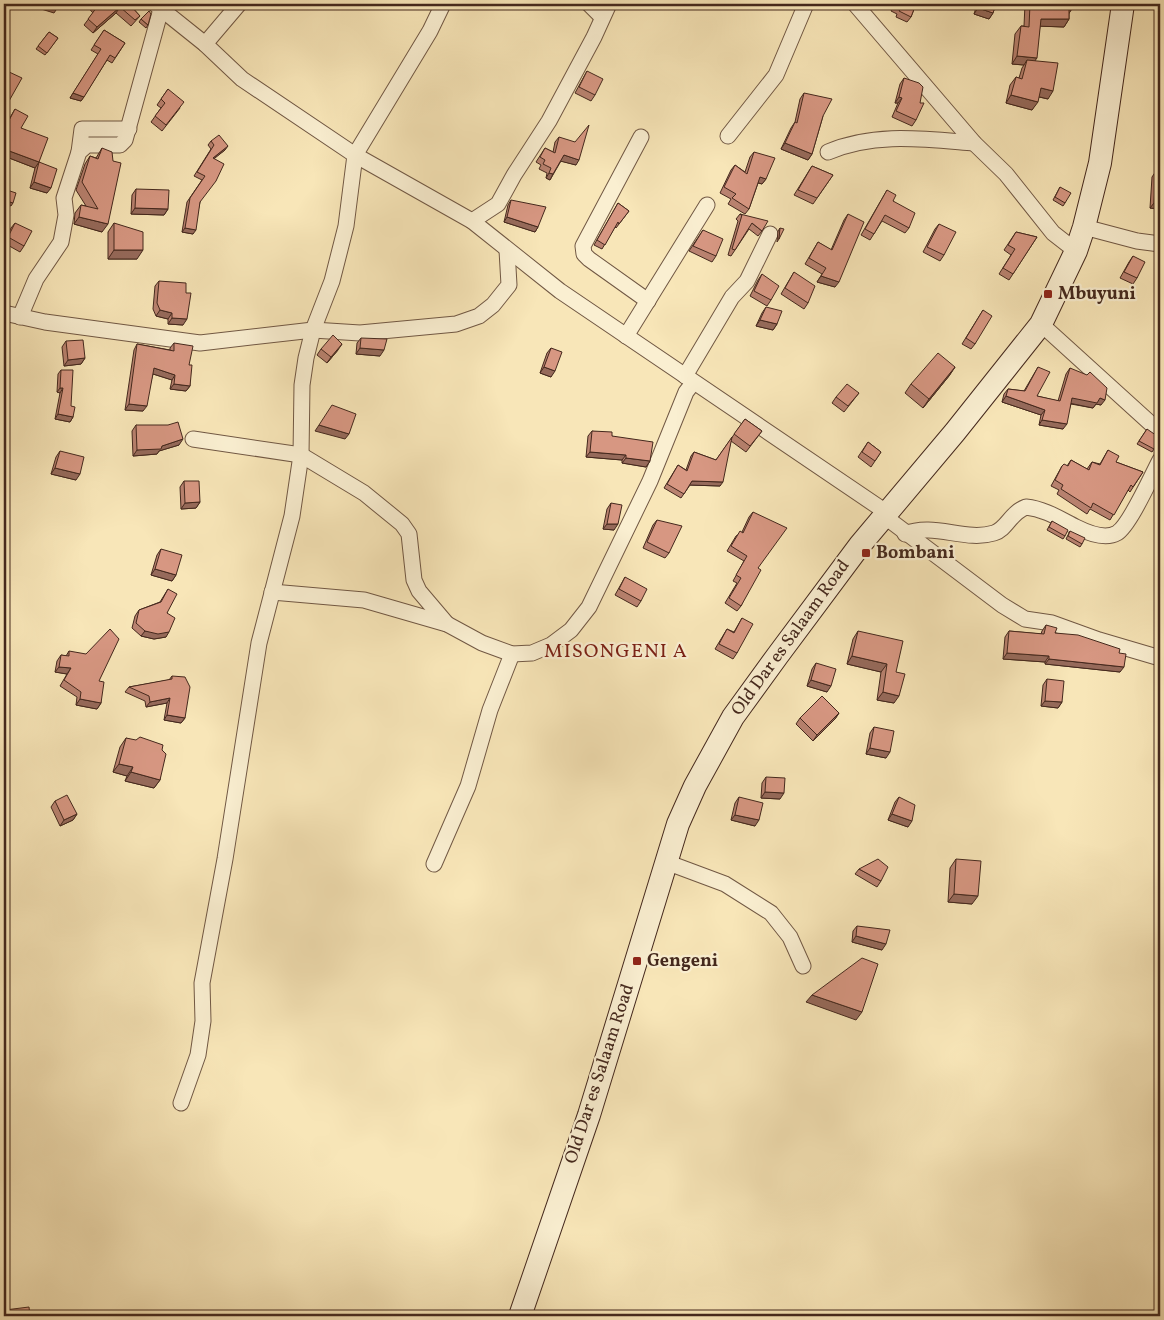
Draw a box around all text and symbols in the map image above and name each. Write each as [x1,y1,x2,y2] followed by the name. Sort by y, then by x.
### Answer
[1058,282,1136,307] place label: Mbuyuni
[1042,288,1054,300] marker: Mbuyuni
[876,541,955,566] place label: Bombani
[860,547,872,559] marker: Bombani
[726,555,856,721] street label: Old Dar es Salaam Road
[544,638,688,666] district label: MISONGENI A
[647,949,718,974] place label: Gengeni
[631,955,643,967] marker: Gengeni
[559,981,641,1167] street label: Old Dar es Salaam Road

